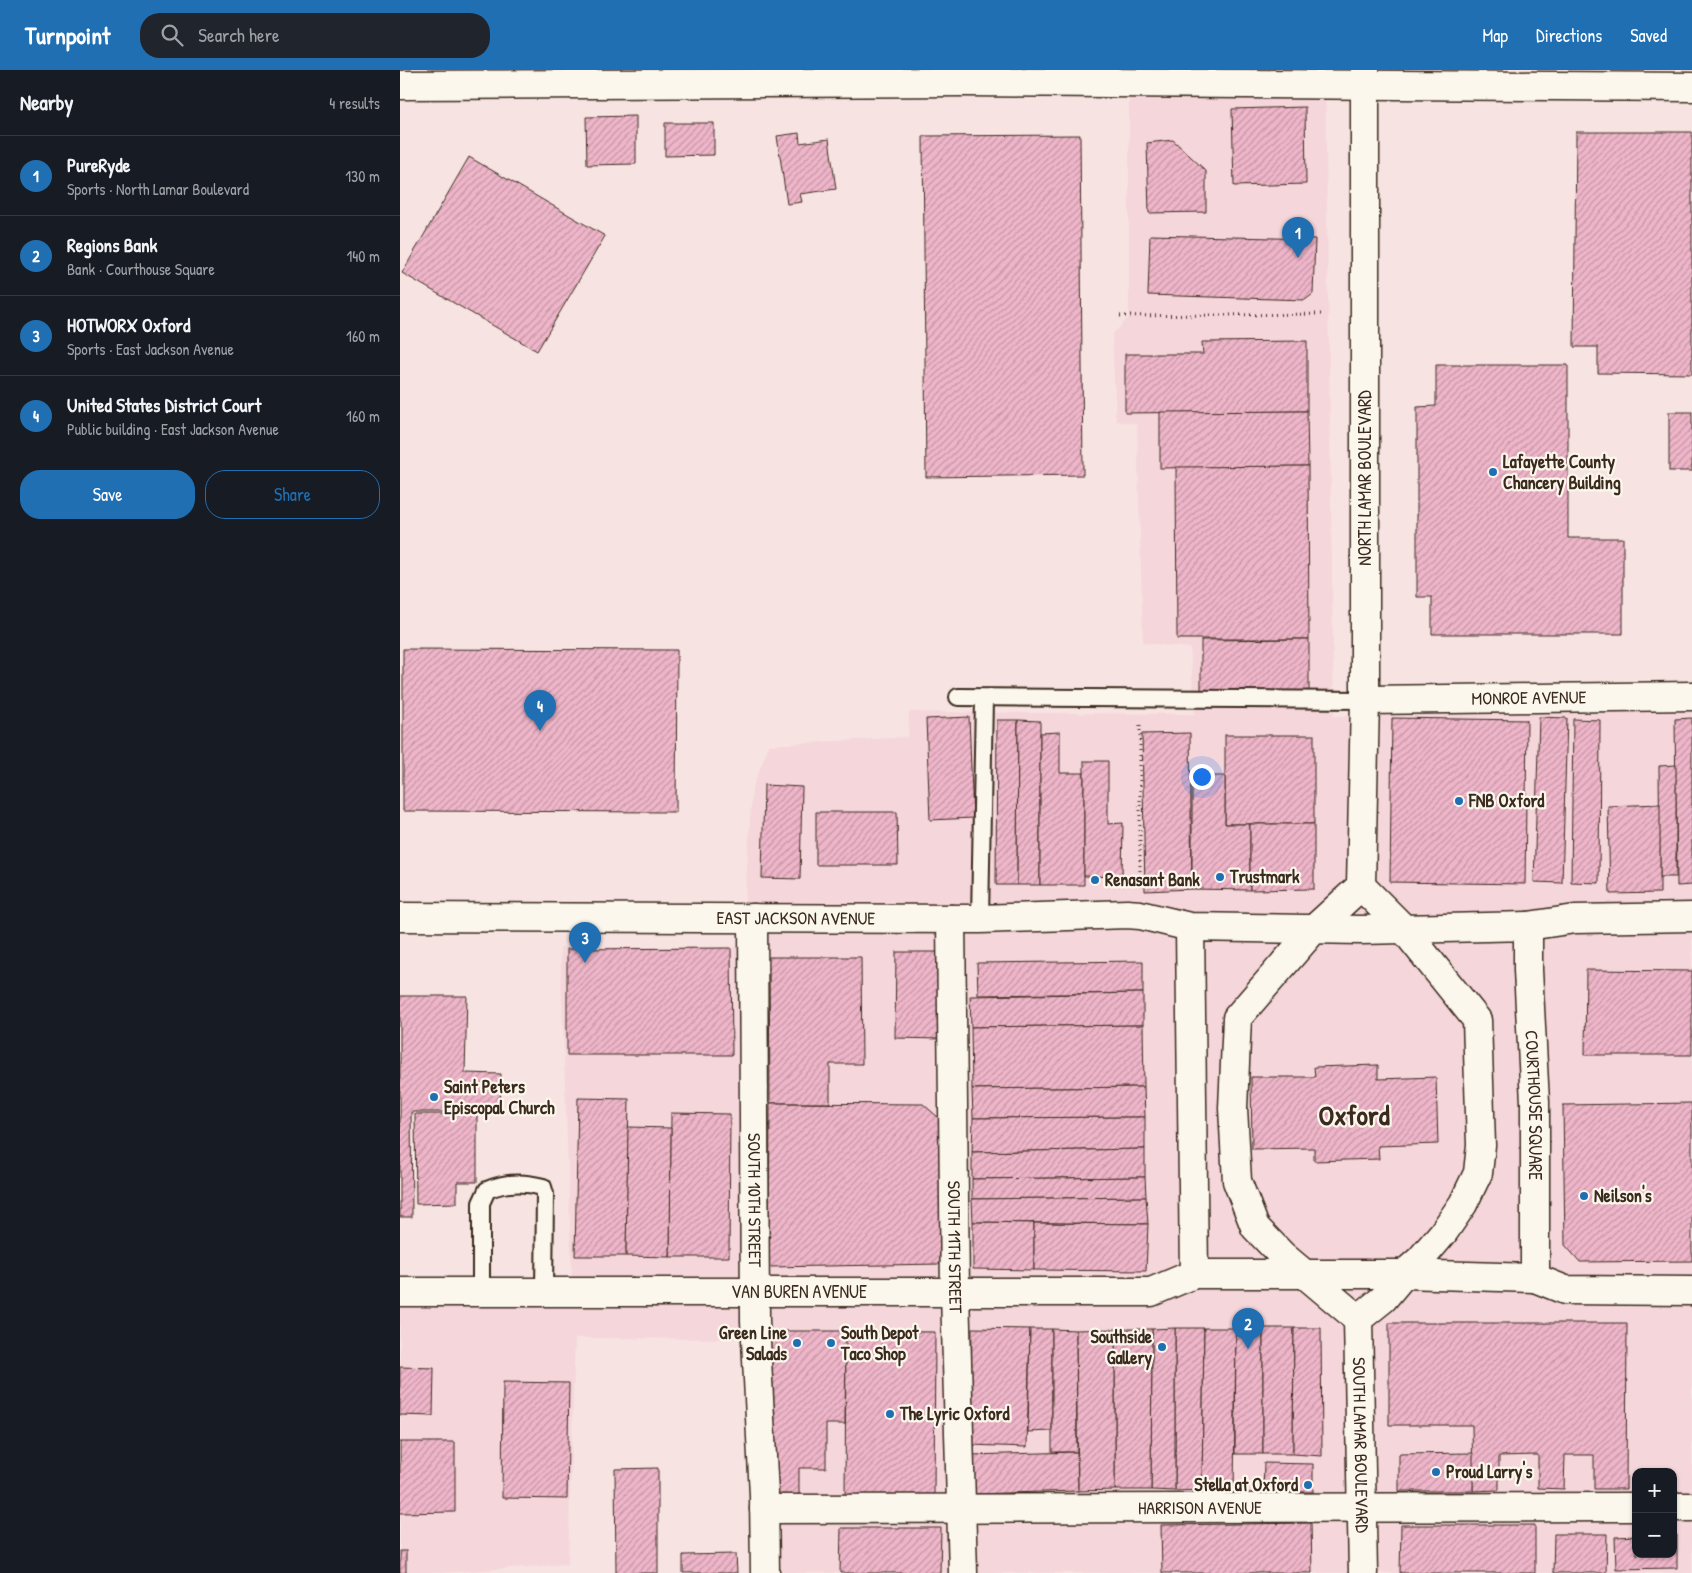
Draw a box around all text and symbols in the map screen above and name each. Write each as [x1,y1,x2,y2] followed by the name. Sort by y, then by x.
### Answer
[140,13,490,58] search box
[25,19,110,51] text: Turnpoint
[158,21,186,49] icon: search
[198,22,280,48] text: Search here
[1483,23,1508,48] text: Map
[1536,23,1602,48] text: Directions
[1630,23,1667,48] text: Saved
[20,88,73,117] text: Nearby
[329,92,380,114] text: 4 results
[67,152,130,178] text: PureRyde
[33,165,39,187] text: 1
[345,165,380,187] text: 130 m
[67,178,249,200] text: Sports · North Lamar Boulevard
[1282,217,1314,258] pin: 1
[67,232,157,258] text: Regions Bank
[32,245,40,267] text: 2
[346,245,380,267] text: 140 m
[67,258,215,280] text: Bank · Courthouse Square
[67,312,190,338] text: HOTWORX Oxford
[32,325,40,347] text: 3
[346,325,380,347] text: 160 m
[67,338,234,360] text: Sports · East Jackson Avenue
[1352,390,1377,566] street label: NORTH LAMAR BOULEVARD
[67,392,261,418] text: United States District Court
[33,405,39,427] text: 4
[346,405,380,427] text: 160 m
[67,418,279,440] text: Public building · East Jackson Avenue
[1503,449,1621,496] place label: Lafayette County Chancery Building
[1487,466,1499,478] marker: Lafayette County Chancery Building
[20,470,195,519] button: Save
[205,470,380,519] button: Share
[1471,684,1587,711] street label: MONROE AVENUE
[524,690,556,731] pin: 4
[1189,764,1215,790] your location
[1468,788,1544,813] place label: FNB Oxford
[1453,795,1465,807] marker: FNB Oxford
[1229,864,1300,889] place label: Trustmark
[1105,867,1200,892] place label: Renasant Bank
[1214,871,1226,883] marker: Trustmark
[1089,874,1101,886] marker: Renasant Bank
[717,905,875,931] street label: EAST JACKSON AVENUE
[569,922,601,963] pin: 3
[1519,1030,1548,1180] street label: COURTHOUSE SQUARE
[444,1074,555,1121] place label: Saint Peters Episcopal Church
[428,1091,440,1103] marker: Saint Peters Episcopal Church
[1318,1096,1390,1134] district label: Oxford
[742,1133,768,1268] street label: SOUTH 10TH STREET
[942,1181,969,1314] street label: SOUTH 11TH STREET
[1594,1183,1652,1208] place label: Neilson's
[1578,1190,1590,1202] marker: Neilson's
[731,1279,867,1304] street label: VAN BUREN AVENUE
[1232,1308,1264,1349] pin: 2
[719,1320,788,1366] place label: Green Line Salads
[840,1320,919,1367] place label: South Depot Taco Shop
[1090,1324,1153,1371] place label: Southside Gallery
[791,1337,803,1349] marker: Green Line Salads
[825,1337,837,1349] marker: South Depot Taco Shop
[1156,1341,1168,1353] marker: Southside Gallery
[1347,1357,1375,1534] street label: SOUTH LAMAR BOULEVARD
[899,1401,1009,1427] place label: The Lyric Oxford
[884,1408,896,1420] marker: The Lyric Oxford
[1446,1459,1532,1485] place label: Proud Larry's
[1430,1466,1442,1478] marker: Proud Larry's
[1632,1468,1677,1558] map controls
[1632,1468,1677,1513] button: +
[1194,1472,1298,1497] place label: Stella at Oxford
[1302,1479,1314,1491] marker: Stella at Oxford
[1138,1495,1262,1520] street label: HARRISON AVENUE
[1632,1513,1677,1558] button: −

